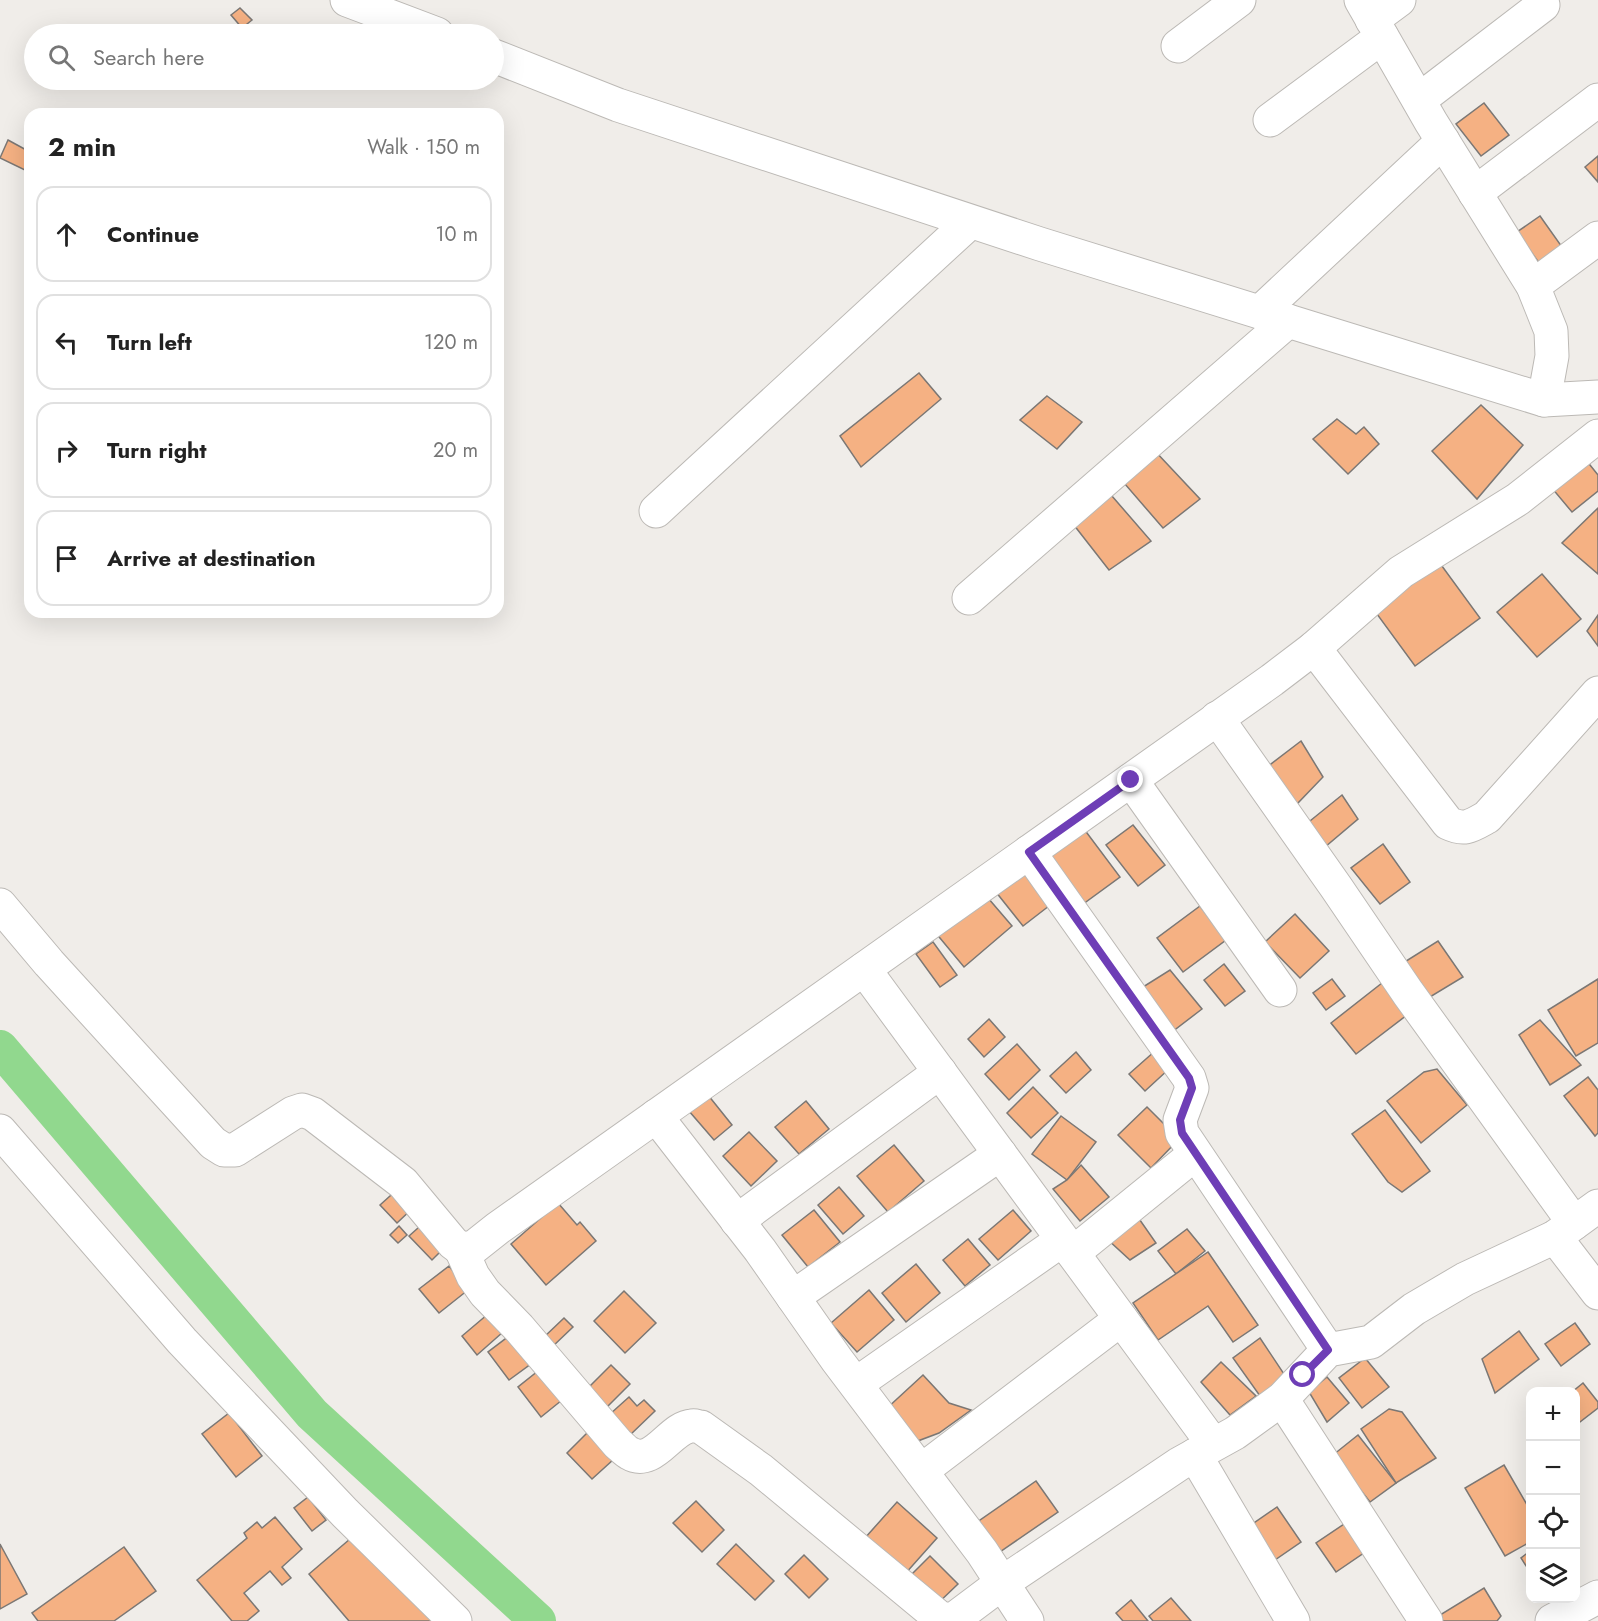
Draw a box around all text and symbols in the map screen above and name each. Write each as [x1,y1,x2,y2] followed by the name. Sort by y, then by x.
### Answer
[24,24,504,90] search box
[45,41,78,74] icon: search
[93,41,204,73] text: Search here
[48,128,116,166] text: 2 min
[367,133,480,162] text: Walk · 150 m
[50,218,83,251] icon: ahead
[107,218,199,250] text: Continue
[435,220,478,249] text: 10 m
[50,326,83,359] icon: left
[107,326,192,358] text: Turn left
[424,328,478,357] text: 120 m
[50,434,83,467] icon: right
[107,434,207,466] text: Turn right
[433,436,478,465] text: 20 m
[50,542,83,575] icon: arrive
[107,542,316,574] text: Arrive at destination
[1117,766,1143,792] route end
[1289,1361,1315,1387] route start
[1526,1387,1580,1603] map controls
[1526,1387,1580,1441] button: +
[1526,1441,1580,1495] button: −
[1526,1495,1580,1549] button: locate
[1526,1549,1580,1603] button: layers

